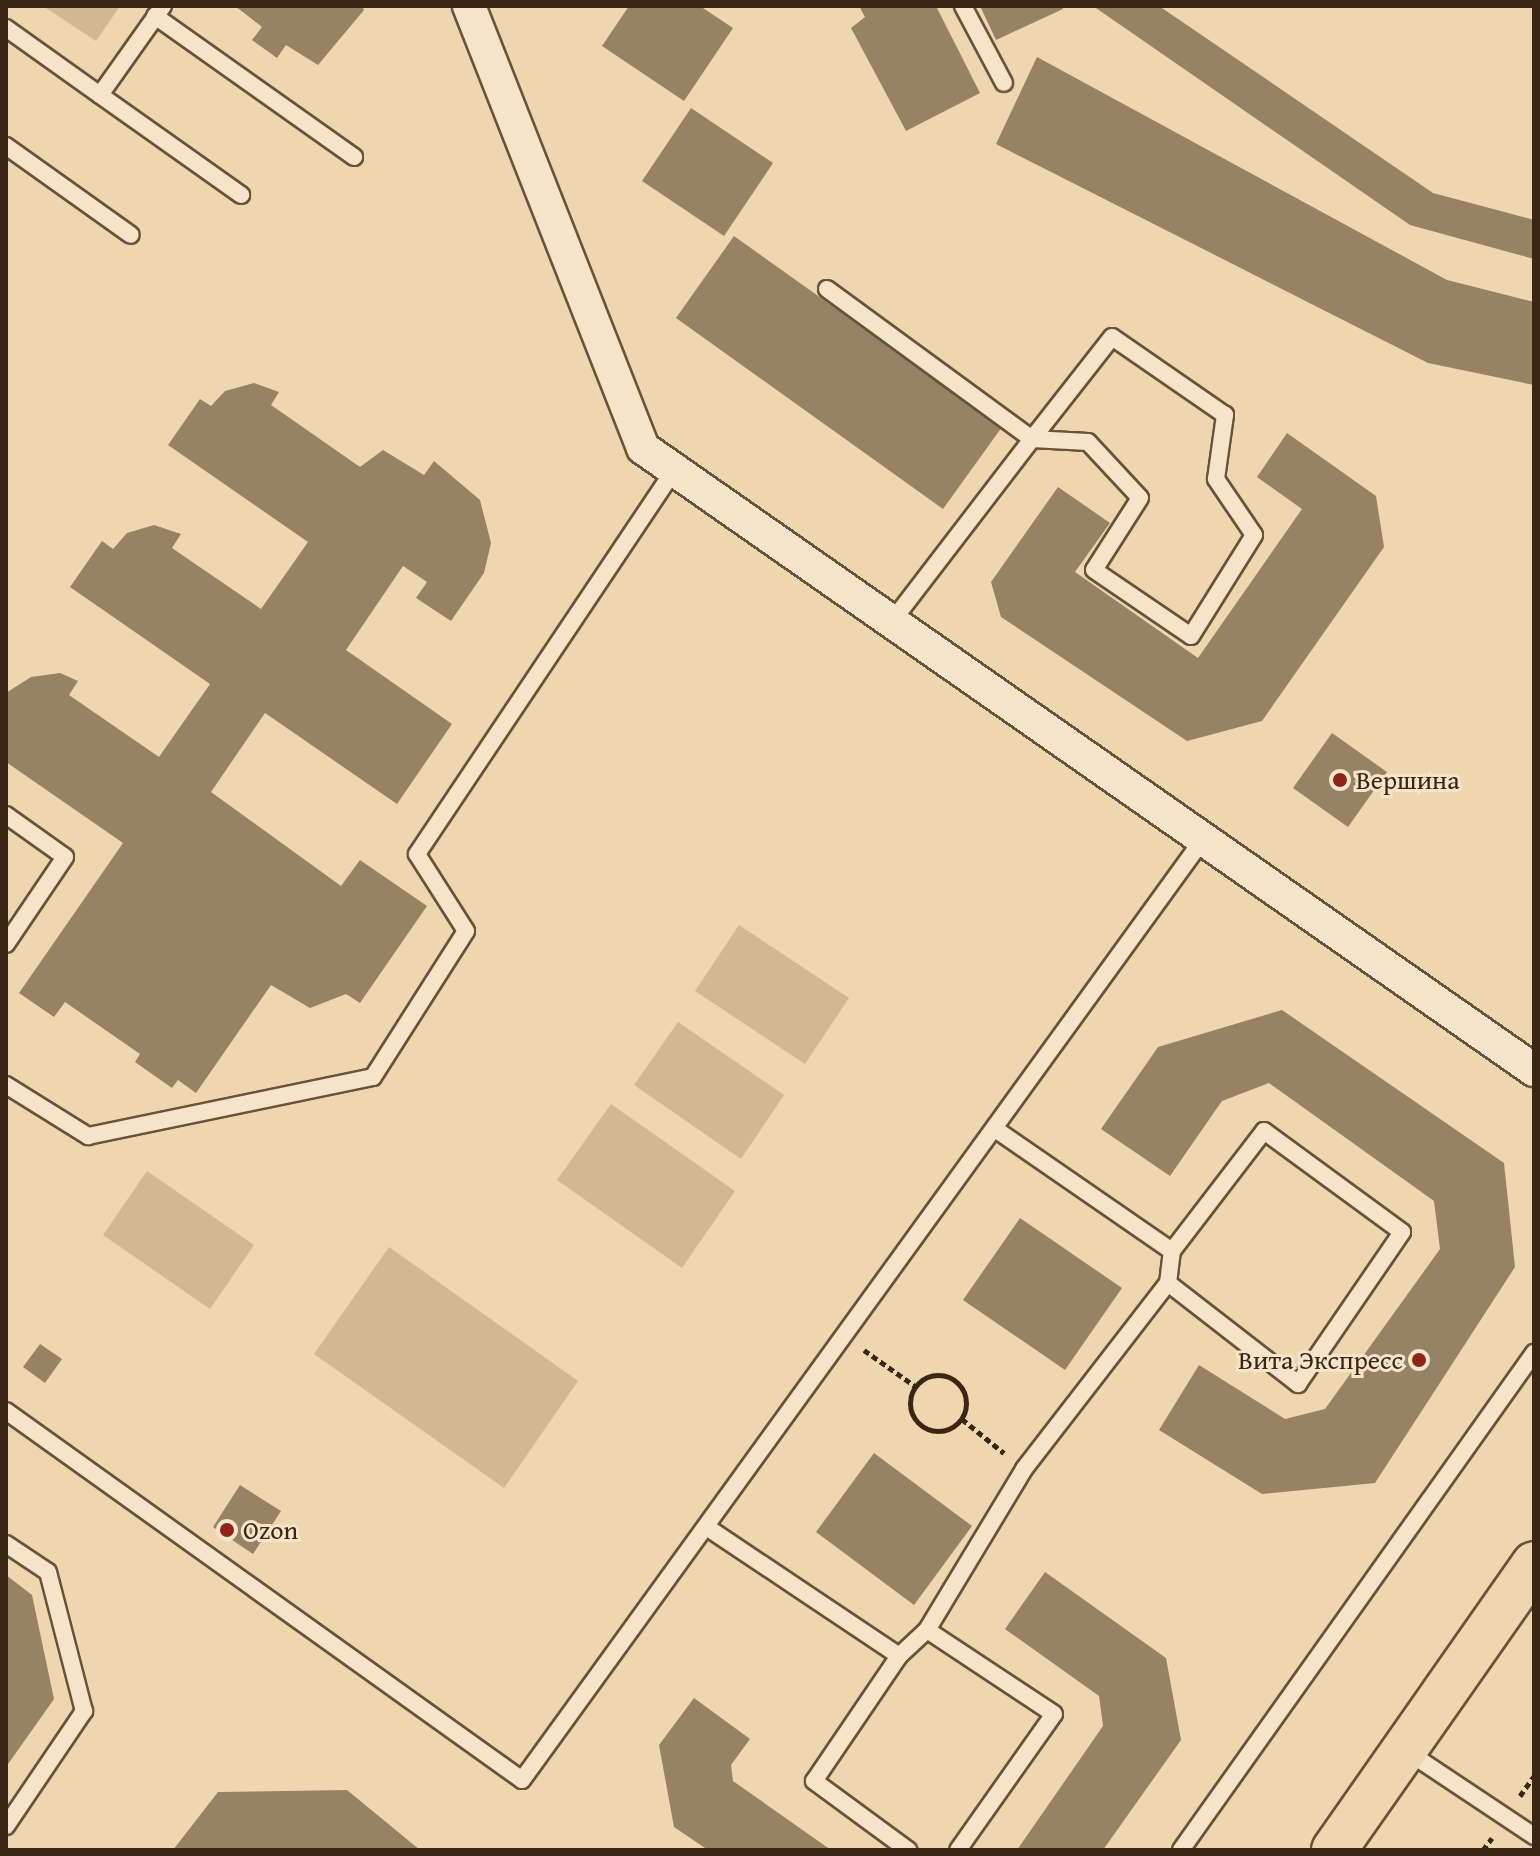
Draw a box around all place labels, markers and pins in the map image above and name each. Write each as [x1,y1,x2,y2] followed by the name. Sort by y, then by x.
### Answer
[1356,764,1460,796] place label: Вершина
[1331,771,1349,789] marker: Вершина
[1238,1344,1403,1376] place label: Вита Экспресс
[1410,1351,1428,1369] marker: Вита Экспресс
[243,1514,298,1546] place label: Ozon
[218,1521,236,1539] marker: Ozon

